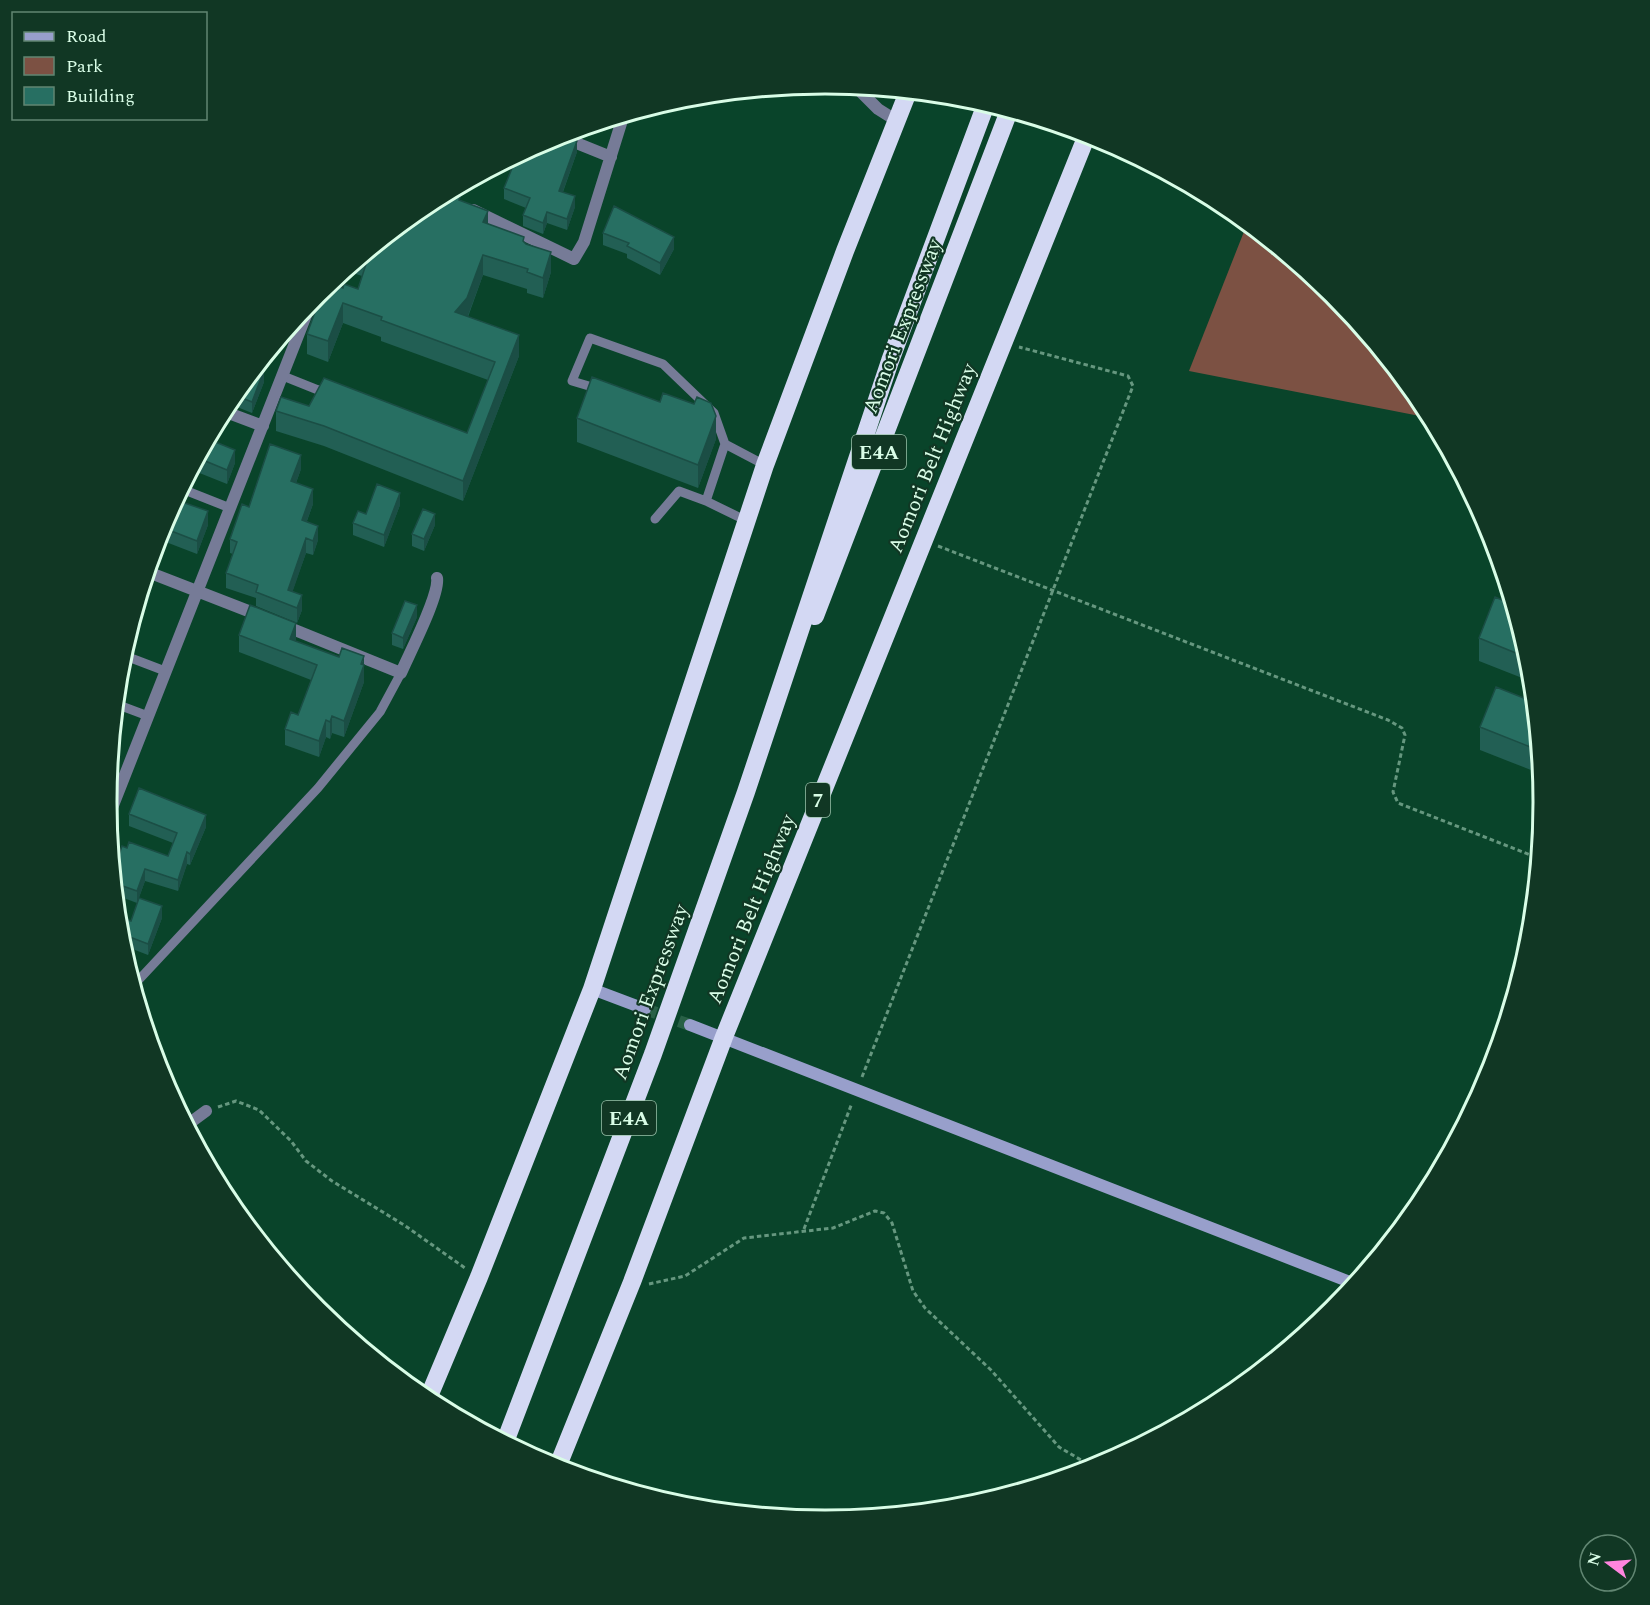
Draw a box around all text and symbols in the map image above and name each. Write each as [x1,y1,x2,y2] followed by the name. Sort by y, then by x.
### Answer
[12,12,207,120] legend
[66,23,107,50] text: Road
[66,53,103,80] text: Park
[66,83,135,110] text: Building
[855,234,951,418] street label: Aomori Expressway
[880,358,986,558] street label: Aomori Belt Highway
[852,435,906,469] road number: E4A
[806,783,830,817] road number: 7
[699,809,805,1009] street label: Aomori Belt Highway
[604,899,698,1085] street label: Aomori Expressway
[602,1101,656,1135] road number: E4A
[1578,1533,1638,1593] north arrow
[1581,1550,1608,1569] text: N

